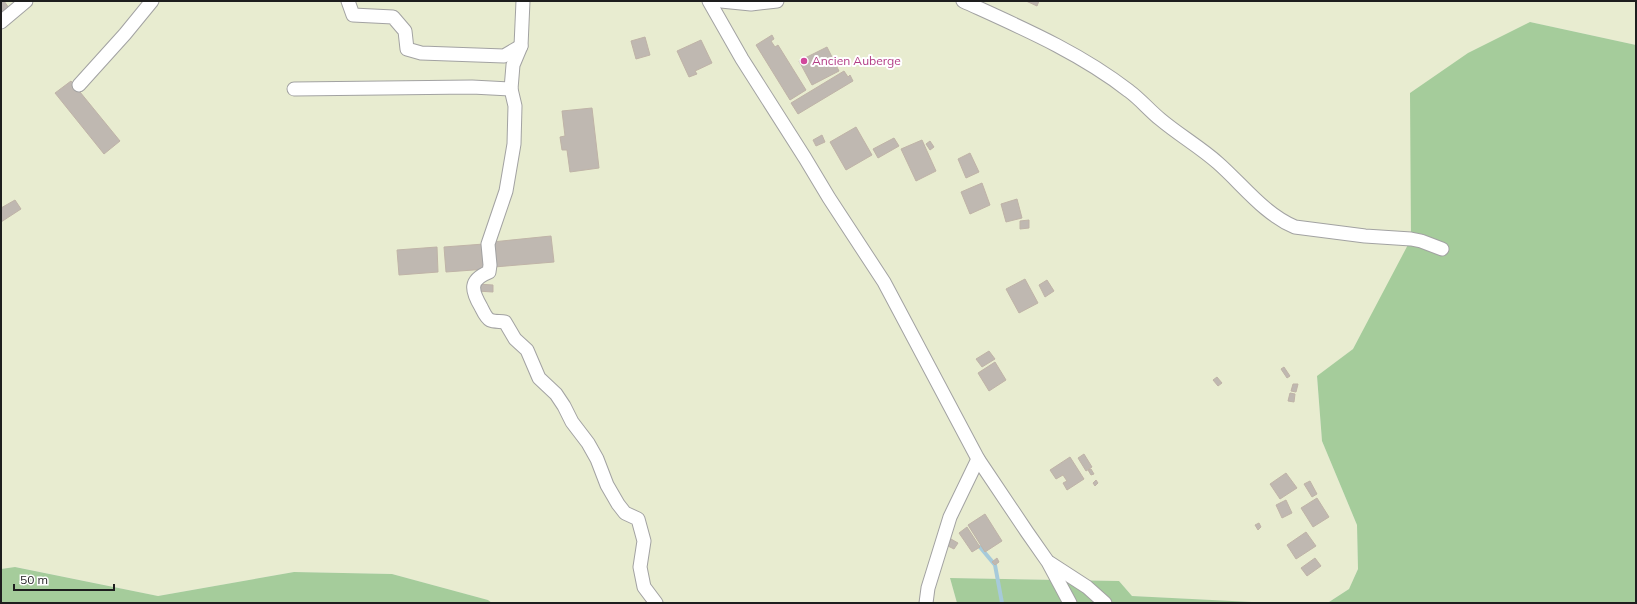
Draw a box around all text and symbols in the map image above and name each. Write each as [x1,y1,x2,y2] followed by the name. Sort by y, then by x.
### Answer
[812,53,901,68] place label: Ancien Auberge
[799,56,809,66] marker: Ancien Auberge
[14,566,114,592] scale bar
[20,572,48,587] text: 50 m

